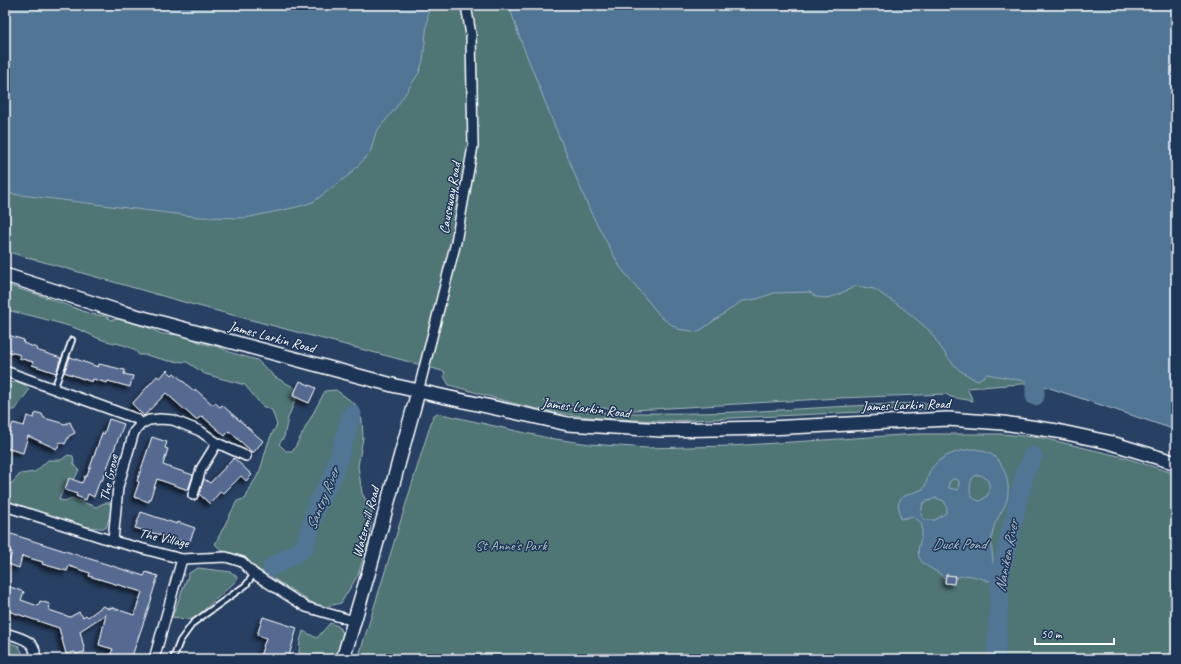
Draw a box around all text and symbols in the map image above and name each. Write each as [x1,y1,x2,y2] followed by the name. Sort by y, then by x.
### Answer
[435,158,465,235] street label: Causeway Road
[226,317,319,357] street label: James Larkin Road
[540,394,634,422] street label: James Larkin Road
[860,395,953,415] street label: James Larkin Road
[96,452,123,503] street label: The Grove
[302,463,345,533] water label: Santry River
[348,482,384,559] street label: Watermill Road
[991,516,1024,593] water label: Naniken River
[137,524,192,552] street label: The Village
[932,535,991,554] water label: Duck Pond
[475,537,548,554] park label: St Anne's Park
[1035,620,1114,646] scale bar
[1041,626,1063,642] text: 50 m

